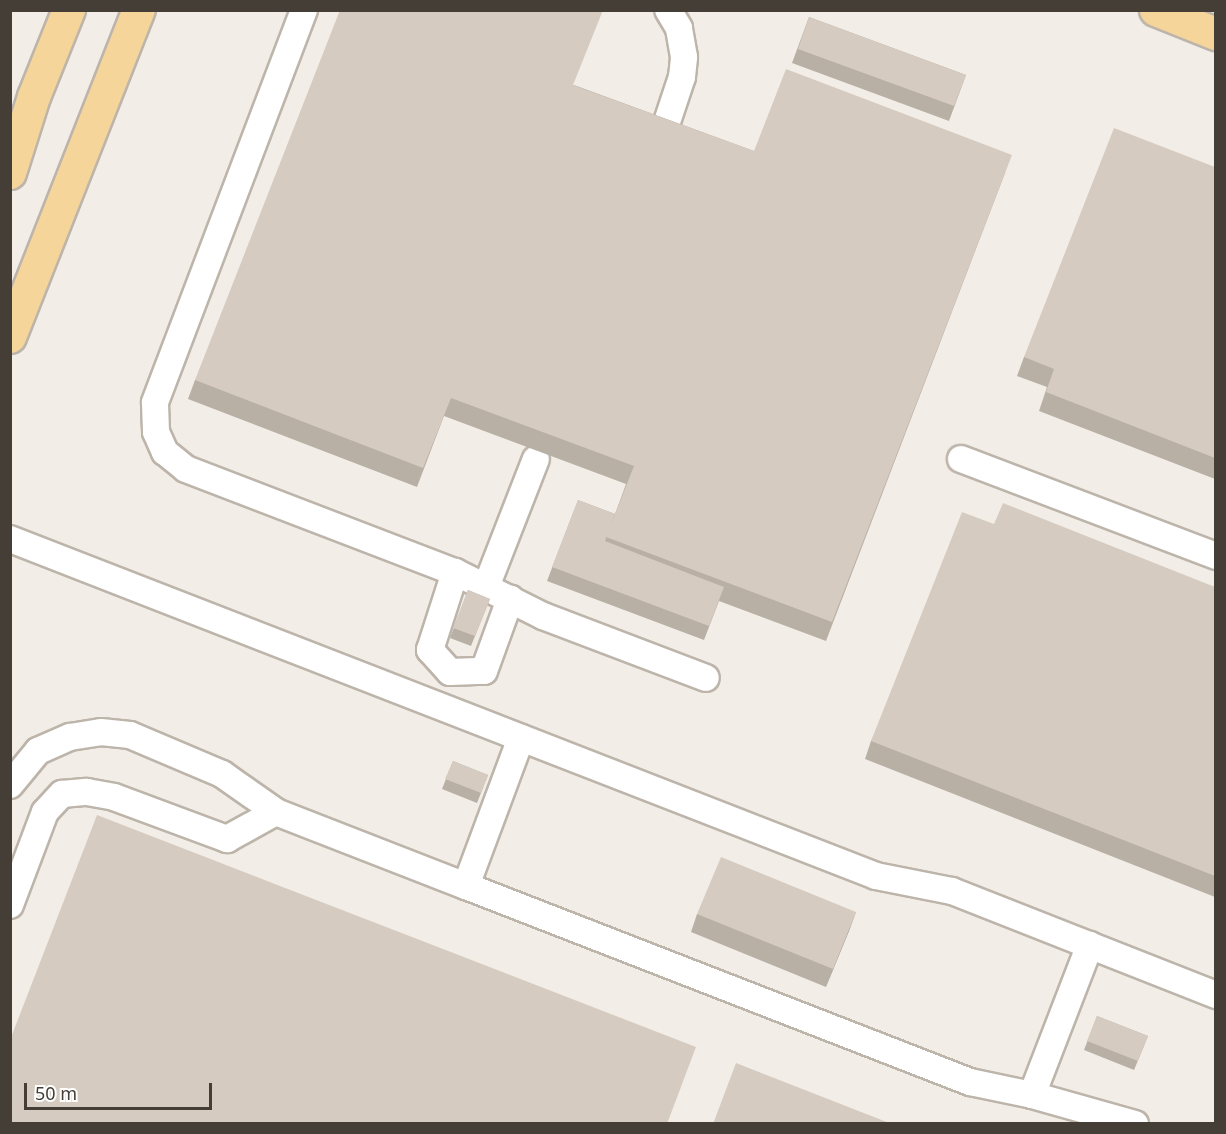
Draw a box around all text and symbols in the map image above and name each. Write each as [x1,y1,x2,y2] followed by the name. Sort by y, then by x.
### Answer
[27,1071,214,1109] scale bar
[35,1081,77,1105] text: 50 m

